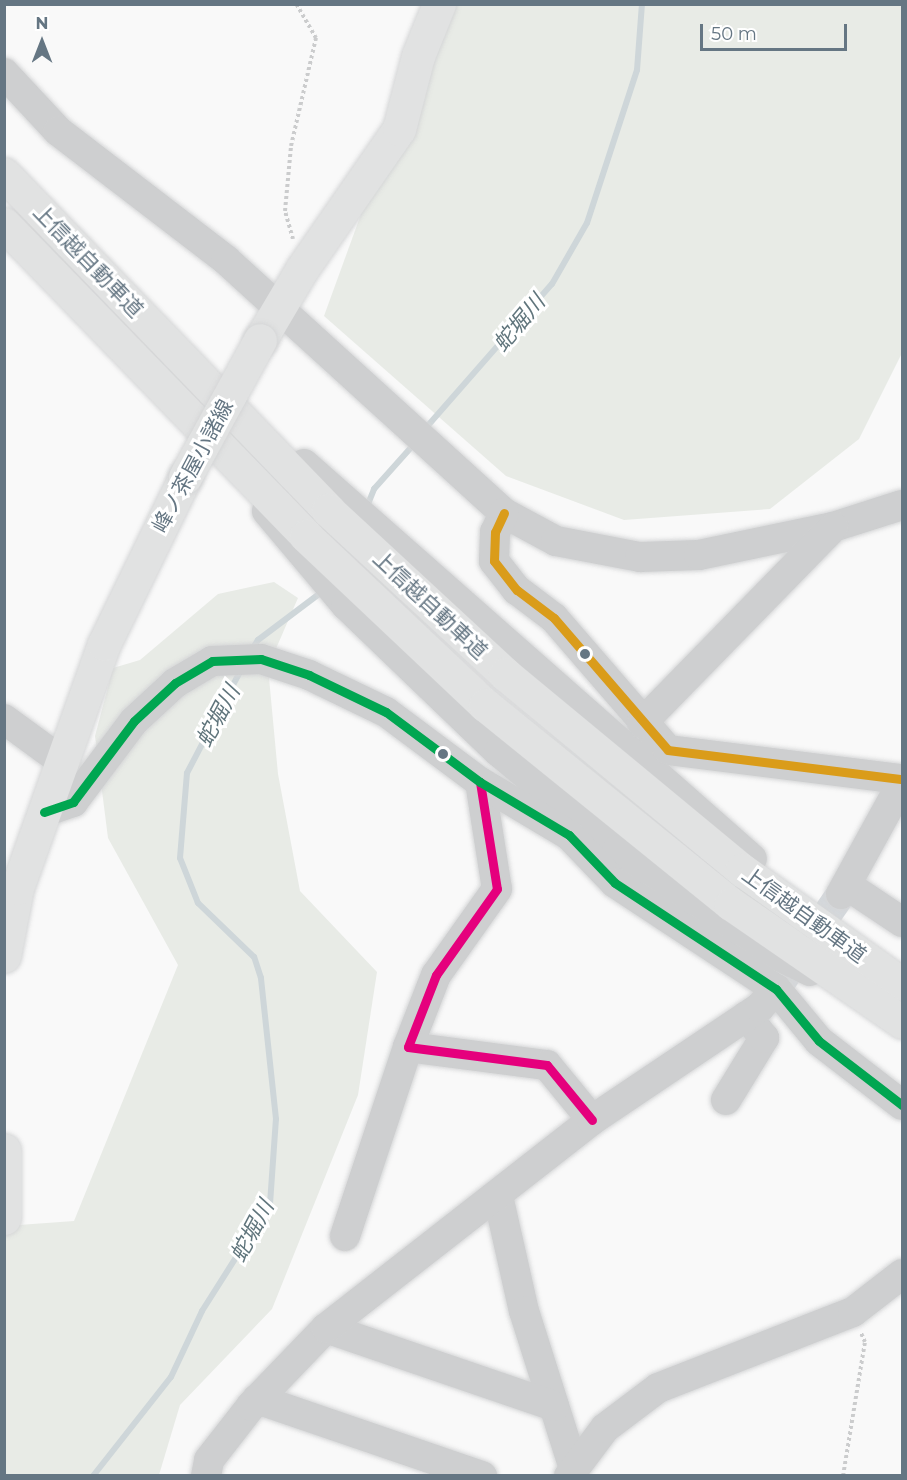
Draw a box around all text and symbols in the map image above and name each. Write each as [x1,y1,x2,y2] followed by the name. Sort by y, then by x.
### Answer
[12,12,72,72] north arrow
[703,12,850,50] scale bar
[36,14,48,33] text: N
[711,23,757,45] text: 50 m
[28,199,148,323] street label: 上信越自動車道
[488,289,550,357] water label: 蛇堀川
[147,395,239,537] street label: 峰ノ茶屋小諸線
[368,546,492,664] street label: 上信越自動車道
[579,648,591,660] unlabelled marker
[191,681,245,751] water label: 蛇堀川
[437,748,449,760] unlabelled marker
[737,862,871,968] street label: 上信越自動車道
[225,1196,279,1266] water label: 蛇堀川

